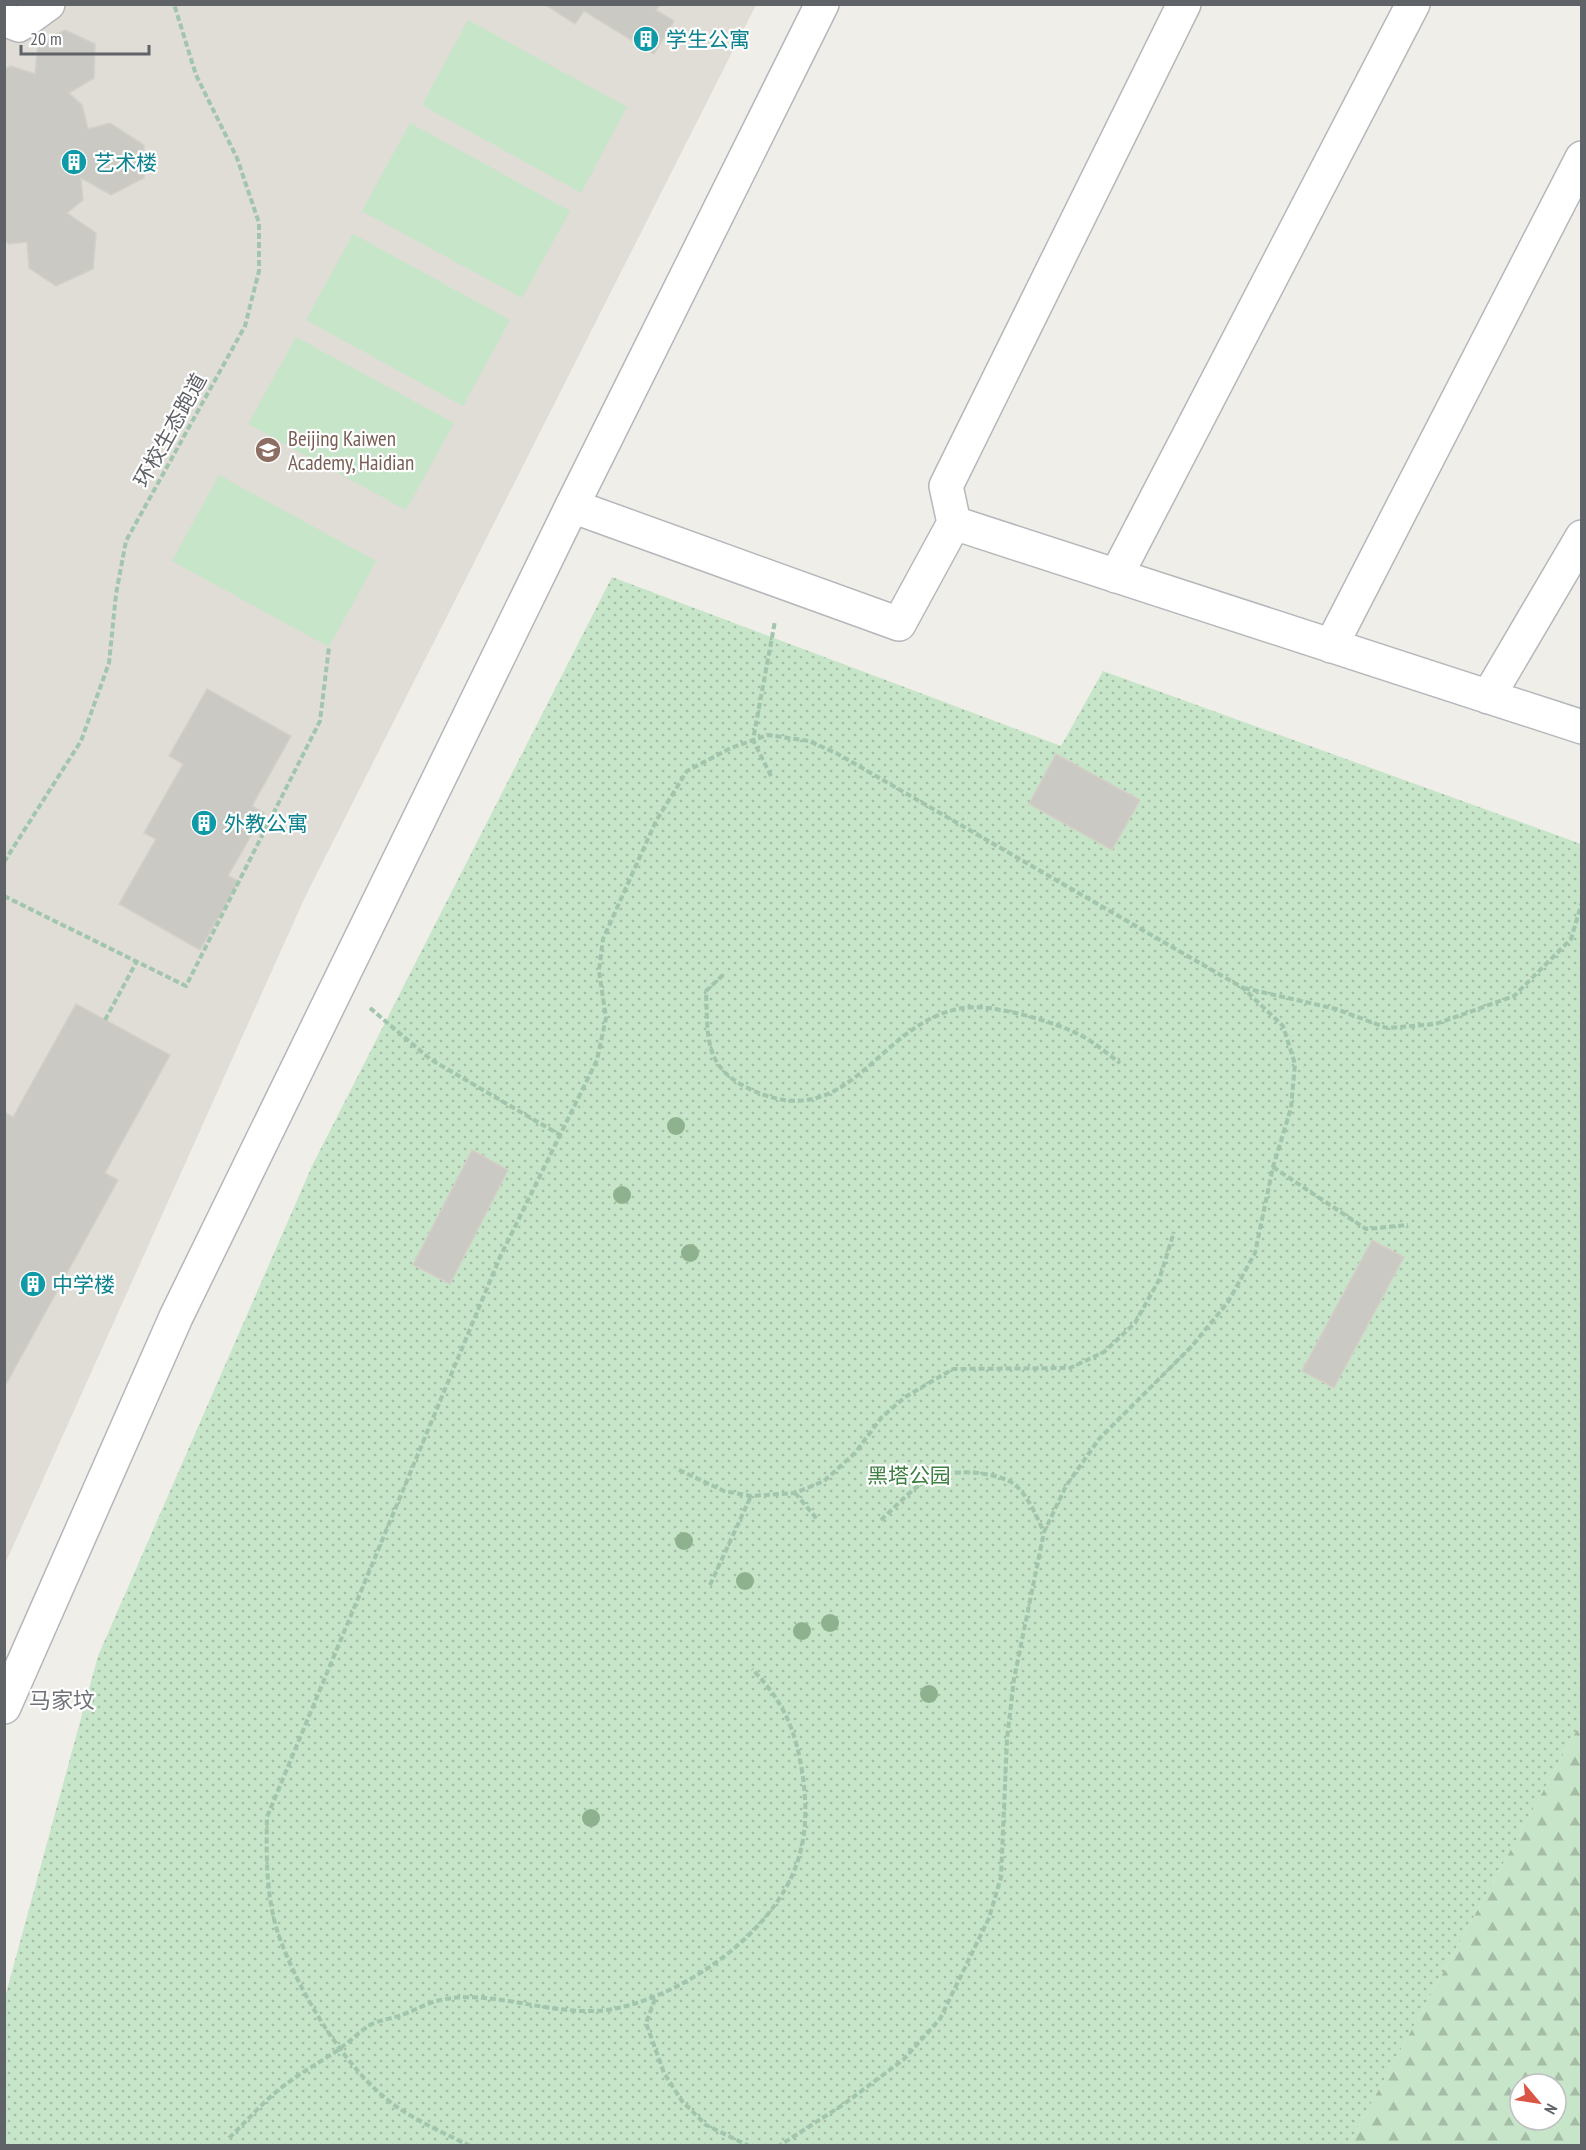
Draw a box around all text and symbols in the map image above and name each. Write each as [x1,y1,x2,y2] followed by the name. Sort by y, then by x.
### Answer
[21,18,148,56] scale bar
[631,24,661,54] building icon: 学生公寓
[666,26,750,53] place label: 学生公寓
[30,27,62,50] text: 20 m
[59,147,89,177] building icon: 艺术楼
[94,149,157,176] place label: 艺术楼
[128,368,212,492] street label: 环校生态跑道
[288,425,414,476] place label: Beijing Kaiwen Academy, Haidian
[253,435,283,465] school or university icon: Beijing Kaiwen Academy, Haidian
[189,808,219,838] building icon: 外教公寓
[224,810,308,837] place label: 外教公寓
[18,1269,48,1299] building icon: 中学楼
[52,1271,115,1298] place label: 中学楼
[867,1462,951,1489] park label: 黑塔公园
[29,1686,95,1714] district label: 马家坟
[1508,2072,1568,2132] north arrow
[1540,2101,1562,2118] text: N

